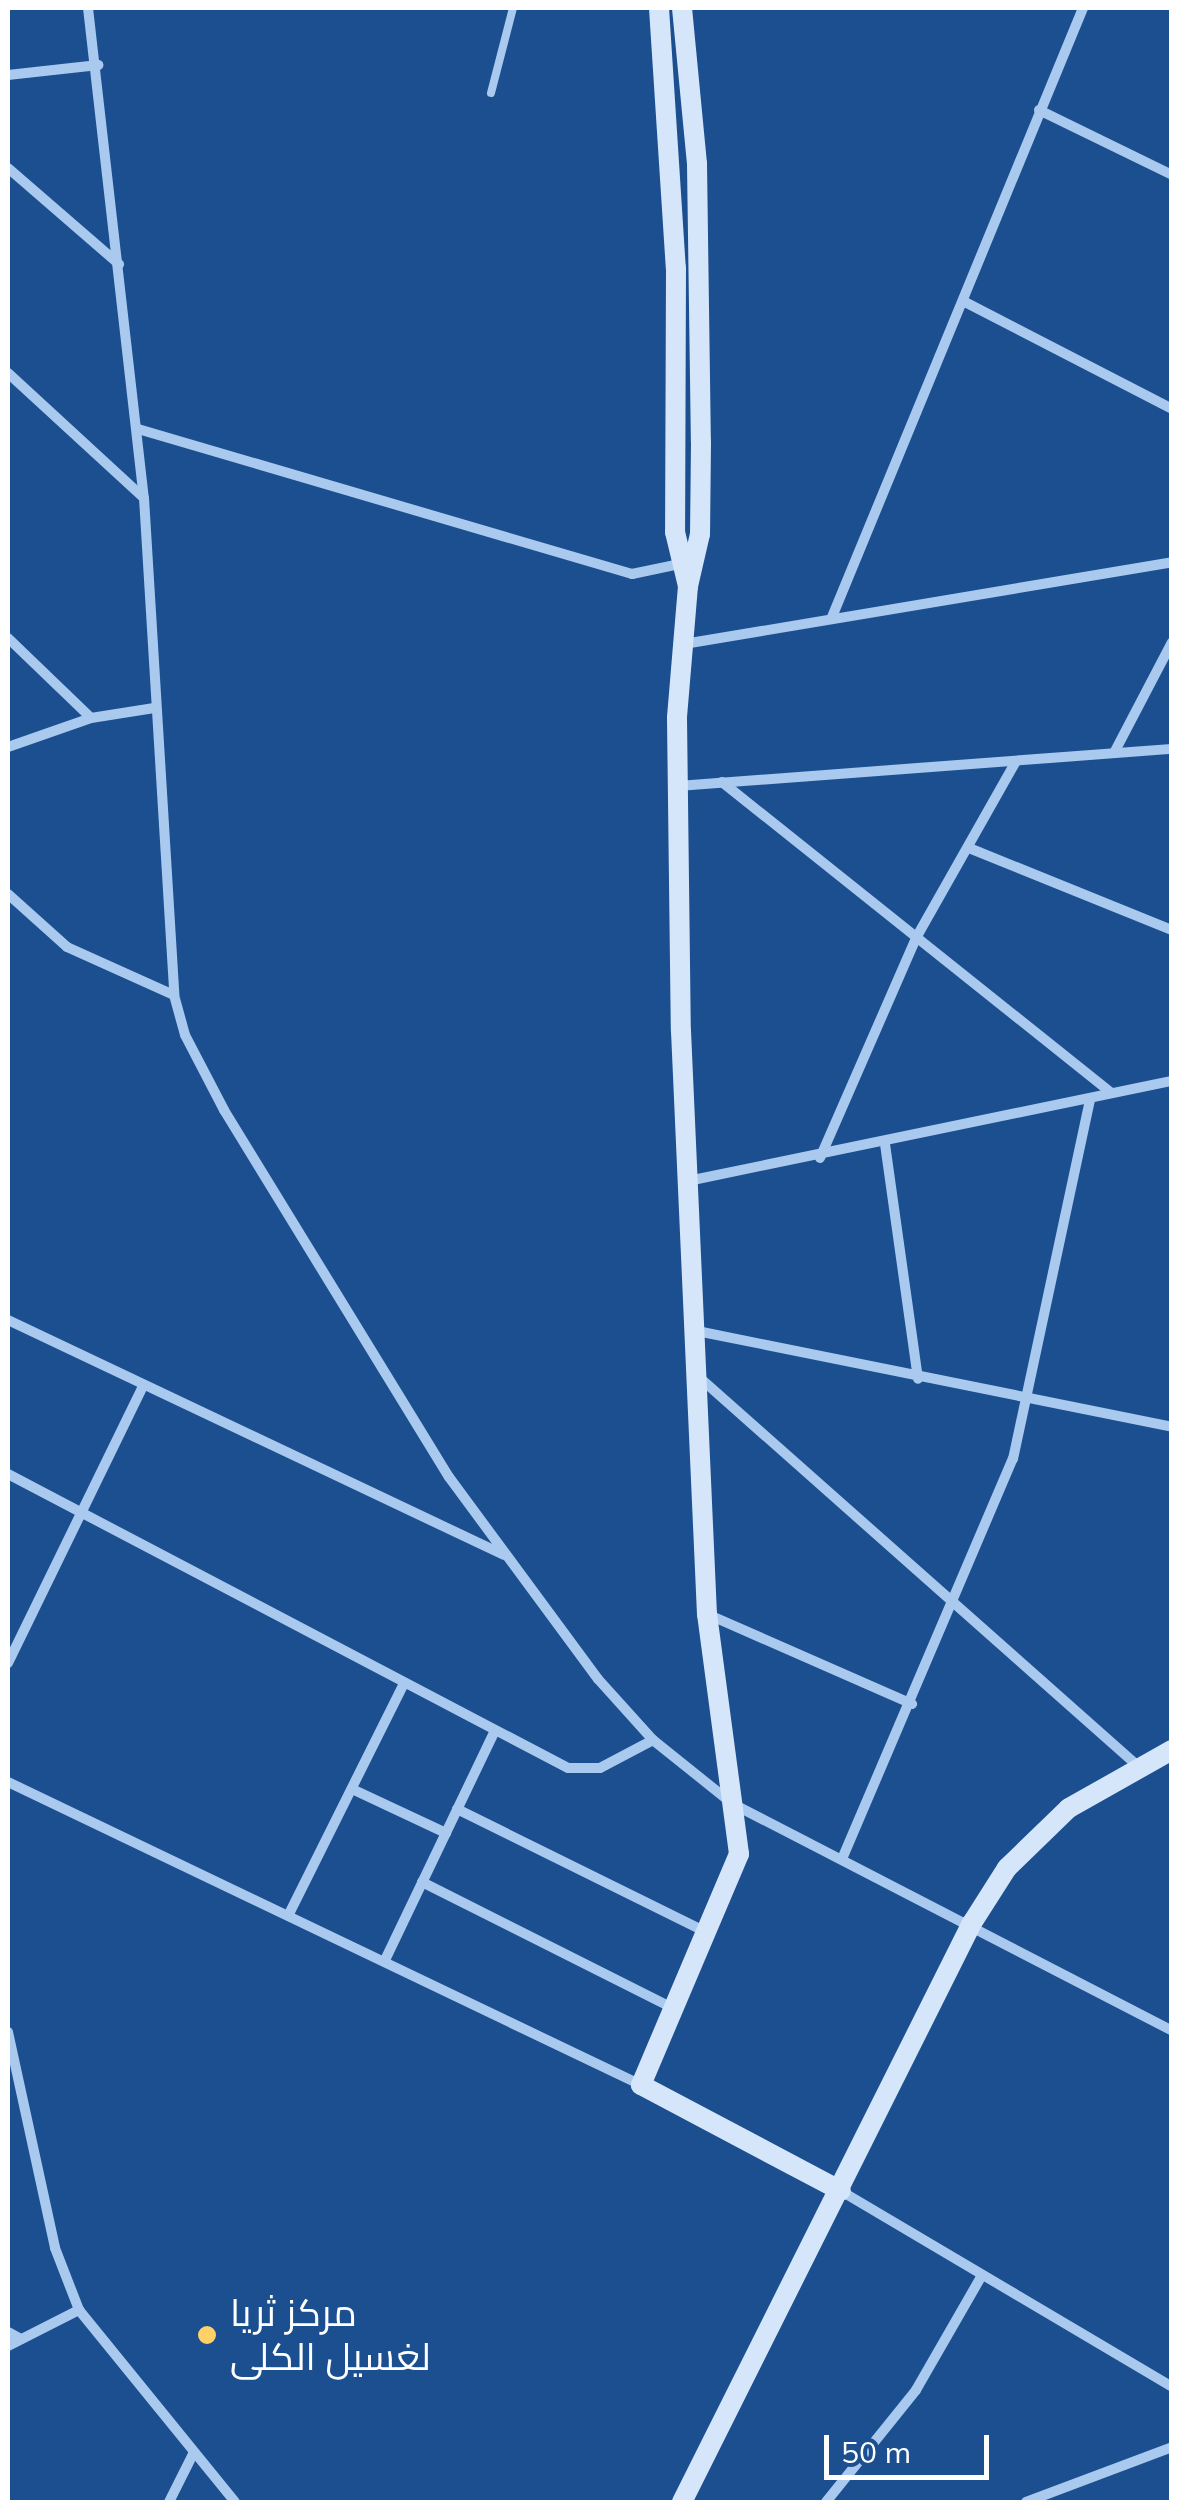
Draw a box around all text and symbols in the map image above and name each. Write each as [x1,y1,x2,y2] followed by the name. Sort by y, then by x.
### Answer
[230,2290,431,2380] place label: مركز ثريا لغسيل الكلى
[194,2322,220,2348] marker: مركز ثريا لغسيل الكلى
[829,2415,994,2477] scale bar
[841,2433,911,2471] text: 50 m

